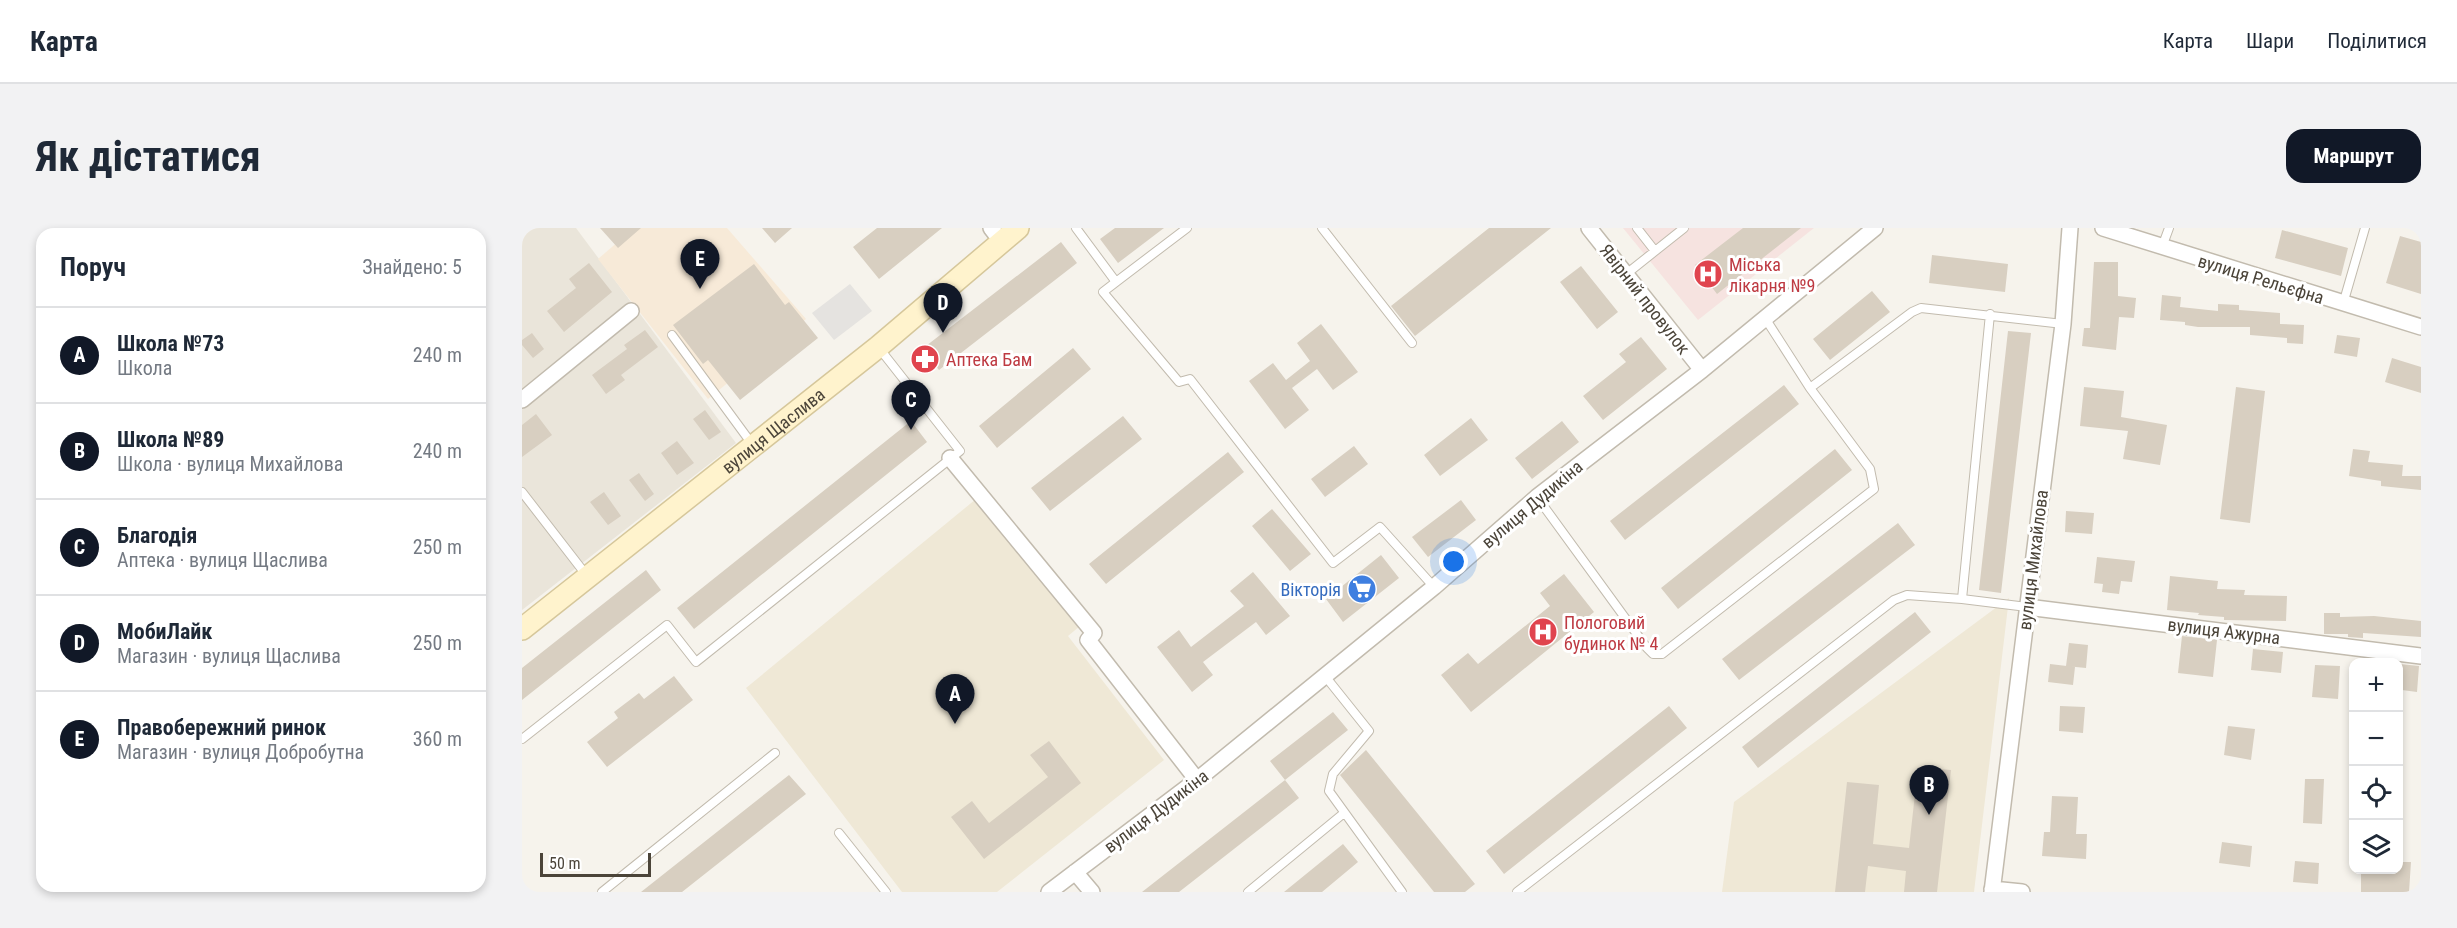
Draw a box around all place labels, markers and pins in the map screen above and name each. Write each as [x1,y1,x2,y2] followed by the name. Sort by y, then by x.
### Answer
[680,239,720,289] pin: E
[1729,254,1815,296] place label: Міська лікарня №9
[1692,258,1724,290] hospital icon: Міська лікарня №9
[924,284,962,333] pin: D
[909,343,941,375] pharmacy icon: Аптека Бам
[946,349,1032,370] place label: Аптека Бам
[892,380,930,430] pin: C
[1346,573,1378,605] supermarket icon: Вікторія
[1280,579,1341,600] place label: Вікторія
[1564,612,1659,654] place label: Пологовий будинок № 4
[1527,616,1559,648] hospital icon: Пологовий будинок № 4
[936,674,974,724] pin: A
[1910,766,1948,815] pin: B

